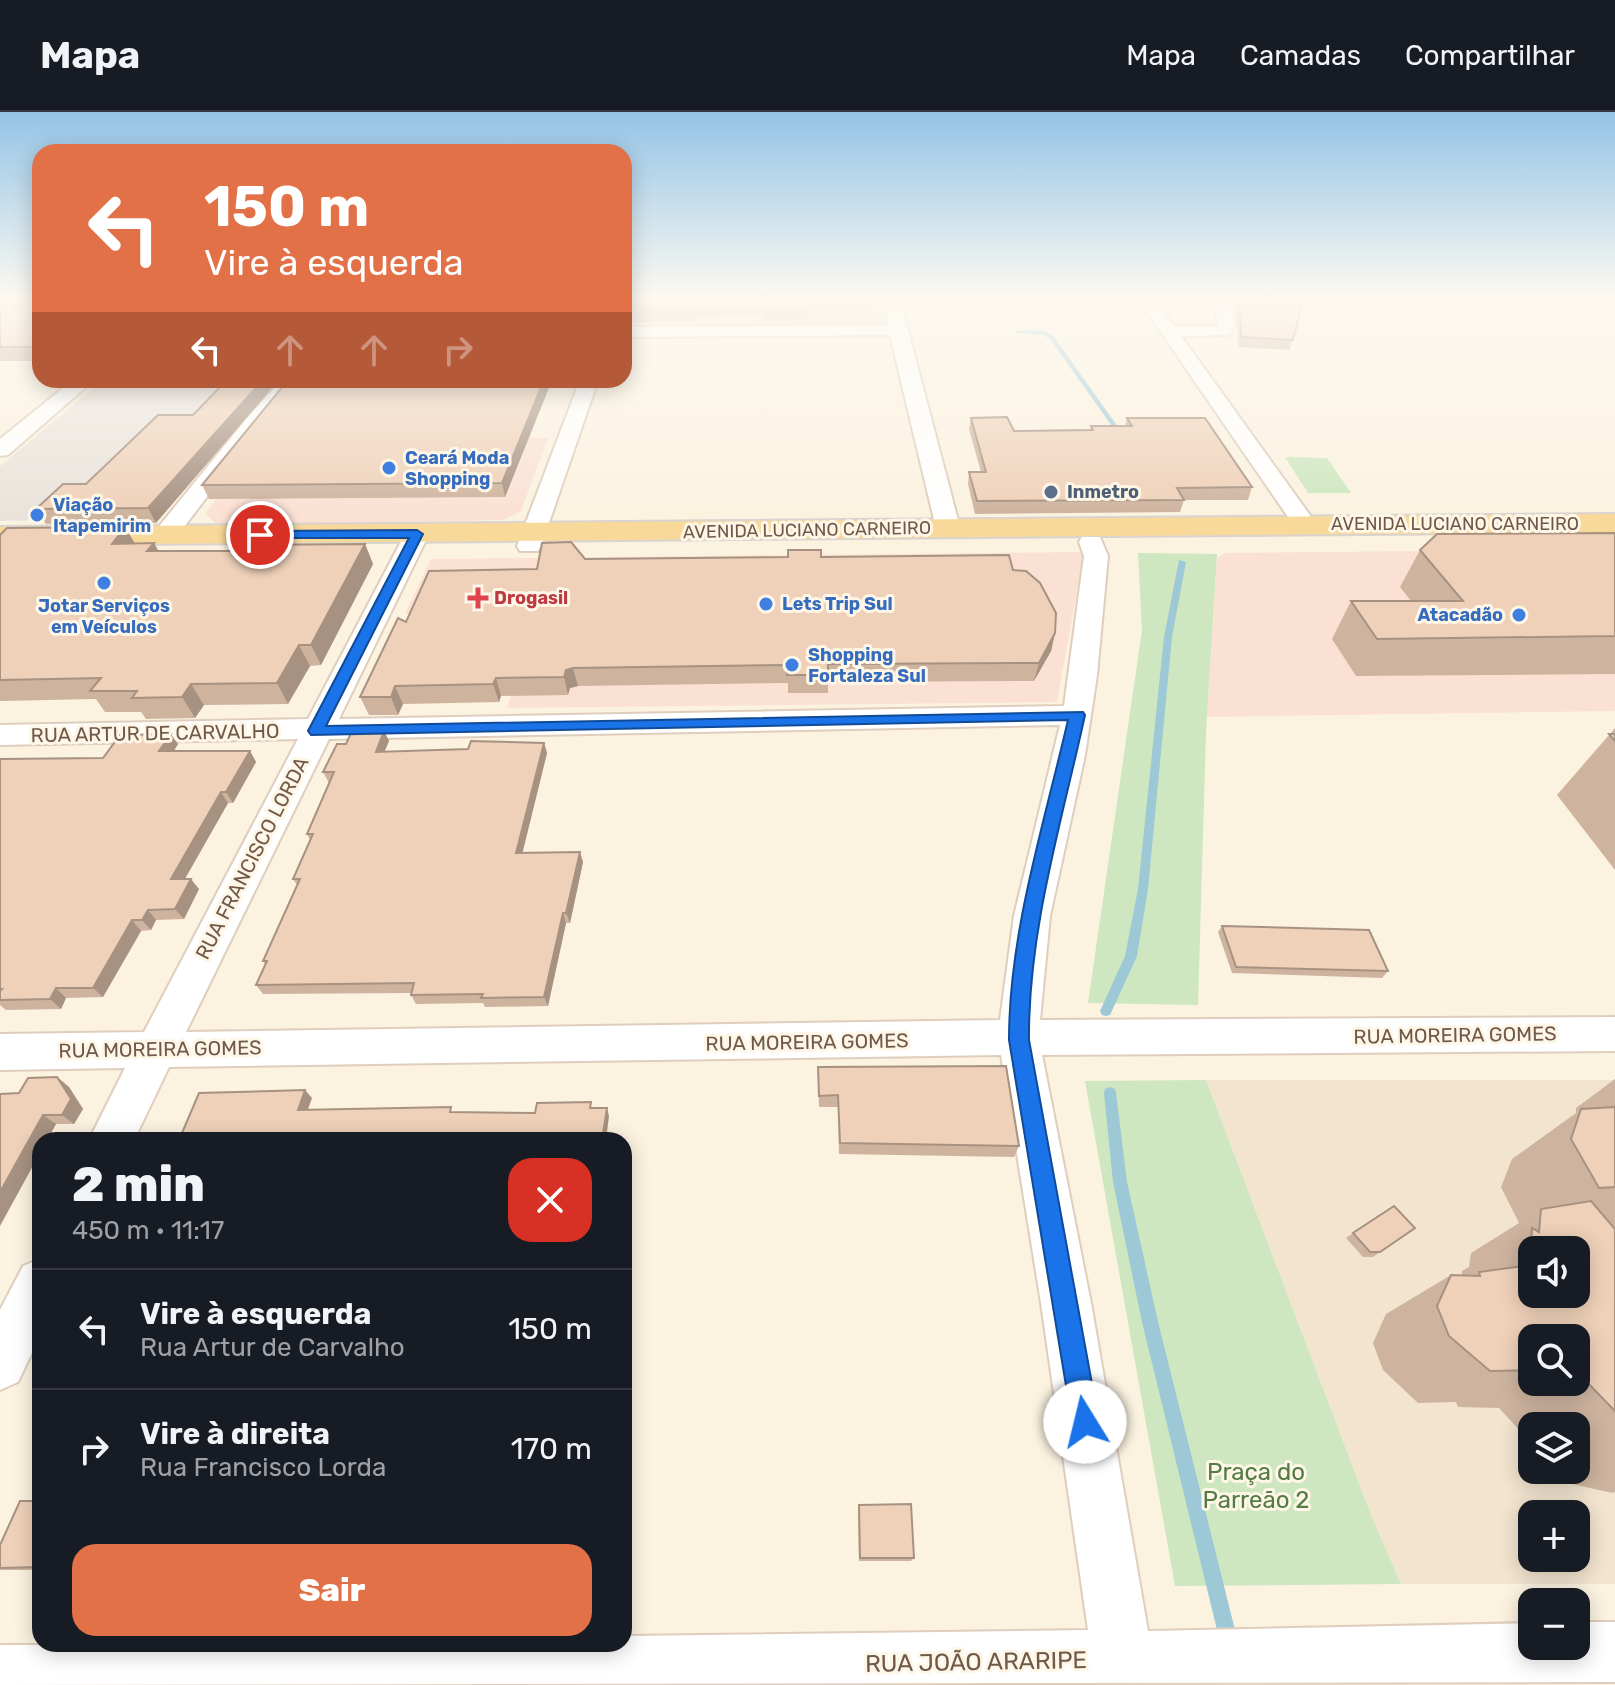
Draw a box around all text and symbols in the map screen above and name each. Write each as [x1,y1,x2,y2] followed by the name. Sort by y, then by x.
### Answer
[40,32,140,78] text: Mapa
[1126,39,1196,72] text: Mapa
[1240,39,1361,72] text: Camadas
[1405,39,1575,72] text: Compartilhar
[204,174,369,240] text: 150 m
[72,176,176,280] icon: left
[204,241,464,284] text: Vire à esquerda
[184,328,228,372] icon: left
[268,328,312,372] icon: ahead
[352,328,396,372] icon: ahead
[436,328,480,372] icon: right
[405,447,509,490] place label: Ceará Moda Shopping
[380,459,398,477] marker: Ceará Moda Shopping
[1067,481,1139,503] place label: Inmetro
[1042,483,1060,501] marker: Inmetro
[53,494,151,537] place label: Viação Itapemirim
[226,501,294,569] pin
[28,506,46,524] marker: Viação Itapemirim
[238,513,282,557] icon: arrive
[1331,513,1579,535] street label: AVENIDA LUCIANO CARNEIRO
[683,517,931,543] street label: AVENIDA LUCIANO CARNEIRO
[95,574,113,592] marker: Jotar Serviços em Veículos
[494,587,568,609] place label: Drogasil
[469,589,487,607] marker: Drogasil
[782,593,893,615] place label: Lets Trip Sul
[38,595,170,638] place label: Jotar Serviços em Veículos
[757,595,775,613] marker: Lets Trip Sul
[1417,604,1503,626] place label: Atacadão
[1510,606,1528,624] marker: Atacadão
[808,644,926,687] place label: Shopping Fortaleza Sul
[783,656,801,674] marker: Shopping Fortaleza Sul
[30,719,280,747] street label: RUA ARTUR DE CARVALHO
[190,753,314,963] street label: RUA FRANCISCO LORDA
[1353,1021,1557,1049] street label: RUA MOREIRA GOMES
[705,1028,909,1056] street label: RUA MOREIRA GOMES
[58,1035,262,1063] street label: RUA MOREIRA GOMES
[72,1156,205,1213] text: 2 min
[508,1158,592,1242] button: close
[72,1215,224,1246] text: 450 m · 11:17
[1518,1236,1590,1660] map controls
[1518,1236,1590,1308] button: sound
[140,1296,371,1332] text: Vire à esquerda
[72,1307,116,1351] icon: left
[508,1311,592,1347] text: 150 m
[1518,1324,1590,1396] button: search
[140,1332,405,1363] text: Rua Artur de Carvalho
[1043,1380,1127,1464] position arrow
[1518,1412,1590,1484] button: layers
[140,1416,330,1452] text: Vire à direita
[72,1427,116,1471] icon: right
[511,1431,592,1467] text: 170 m
[140,1452,386,1483] text: Rua Francisco Lorda
[1203,1458,1309,1514] park label: Praça do Parreão 2
[1518,1500,1590,1572] button: +
[72,1544,592,1636] button: Sair
[1518,1588,1590,1660] button: −
[865,1646,1087,1678] street label: RUA JOÃO ARARIPE

